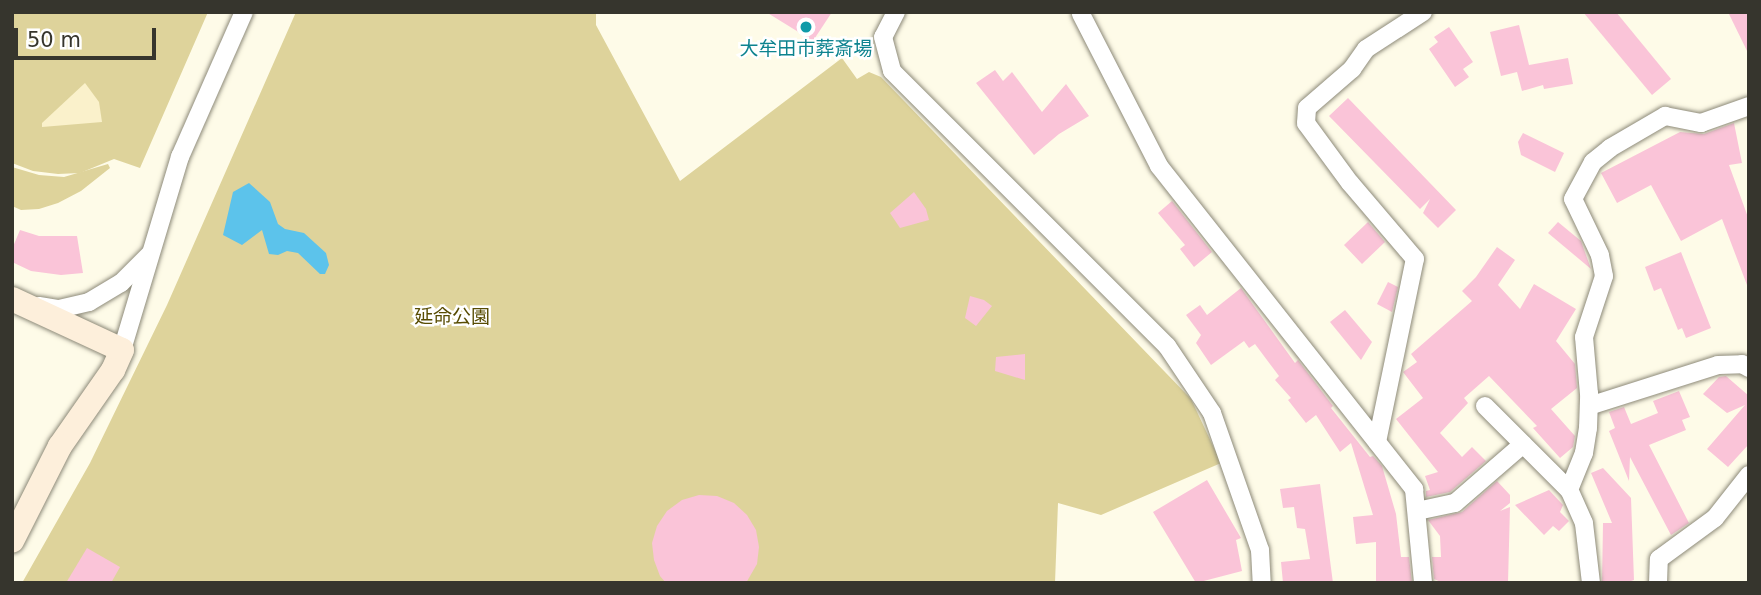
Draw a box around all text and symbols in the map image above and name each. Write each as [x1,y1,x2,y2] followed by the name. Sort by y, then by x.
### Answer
[18,14,159,58] scale bar
[798,19,814,35] marker: 大牟田市葬斎場
[27,28,81,52] text: 50 m
[740,38,872,60] place label: 大牟田市葬斎場
[414,306,490,328] park label: 延命公園

